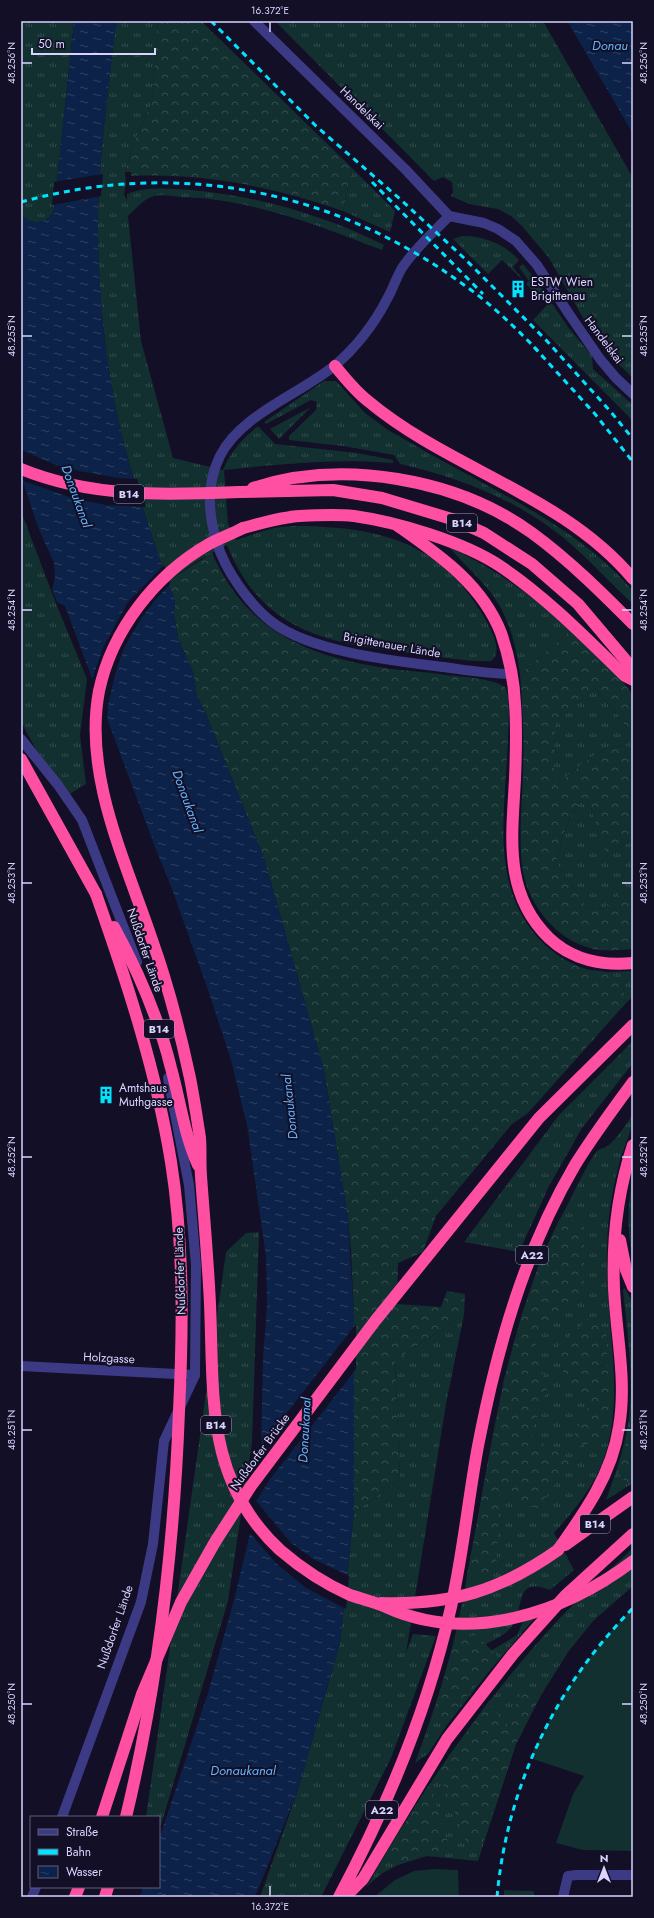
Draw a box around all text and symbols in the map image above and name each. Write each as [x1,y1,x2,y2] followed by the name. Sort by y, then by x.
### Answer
[251,3,289,18] text: 16.372°E
[32,30,155,56] scale bar
[38,35,65,53] text: 50 m
[592,36,628,55] water label: Donau
[4,42,19,84] text: 48.256°N
[636,42,651,84] text: 48.256°N
[336,82,388,134] street label: Handelskai
[531,273,593,305] place label: ESTW Wien Brigittenau
[508,279,528,299] building icon: ESTW Wien Brigittenau
[580,312,628,368] street label: Handelskai
[4,315,19,357] text: 48.255°N
[636,315,651,357] text: 48.255°N
[56,462,97,531] water label: Donaukanal
[114,485,144,503] road number: B14
[447,514,477,532] road number: B14
[4,589,19,631] text: 48.254°N
[636,589,651,631] text: 48.254°N
[342,628,442,662] street label: Brigittenauer Lände
[167,767,208,836] water label: Donaukanal
[4,862,19,904] text: 48.253°N
[636,862,651,904] text: 48.253°N
[122,906,168,994] street label: Nußdorfer Lände
[144,1020,174,1038] road number: B14
[277,1072,302,1140] water label: Donaukanal
[119,1079,173,1111] place label: Amtshaus Muthgasse
[96,1085,116,1105] building icon: Amtshaus Muthgasse
[4,1136,19,1178] text: 48.252°N
[636,1136,651,1178] text: 48.252°N
[169,1227,191,1315] street label: Nußdorfer Lände
[516,1246,548,1264] road number: A22
[83,1348,135,1368] street label: Holzgasse
[293,1396,316,1463] water label: Donaukanal
[4,1410,19,1450] text: 48.251°N
[226,1410,294,1494] street label: Nußdorfer Brücke
[636,1410,651,1450] text: 48.251°N
[201,1416,231,1434] road number: B14
[580,1515,610,1533] road number: B14
[92,1583,138,1671] street label: Nußdorfer Lände
[4,1683,19,1725] text: 48.250°N
[636,1683,651,1725] text: 48.250°N
[210,1761,277,1780] water label: Donaukanal
[366,1801,398,1819] road number: A22
[30,1816,160,1888] legend
[66,1823,98,1841] text: Straße
[66,1843,91,1861] text: Bahn
[584,1848,624,1888] north arrow
[600,1850,608,1866] text: N
[66,1863,103,1881] text: Wasser
[251,1899,289,1914] text: 16.372°E

